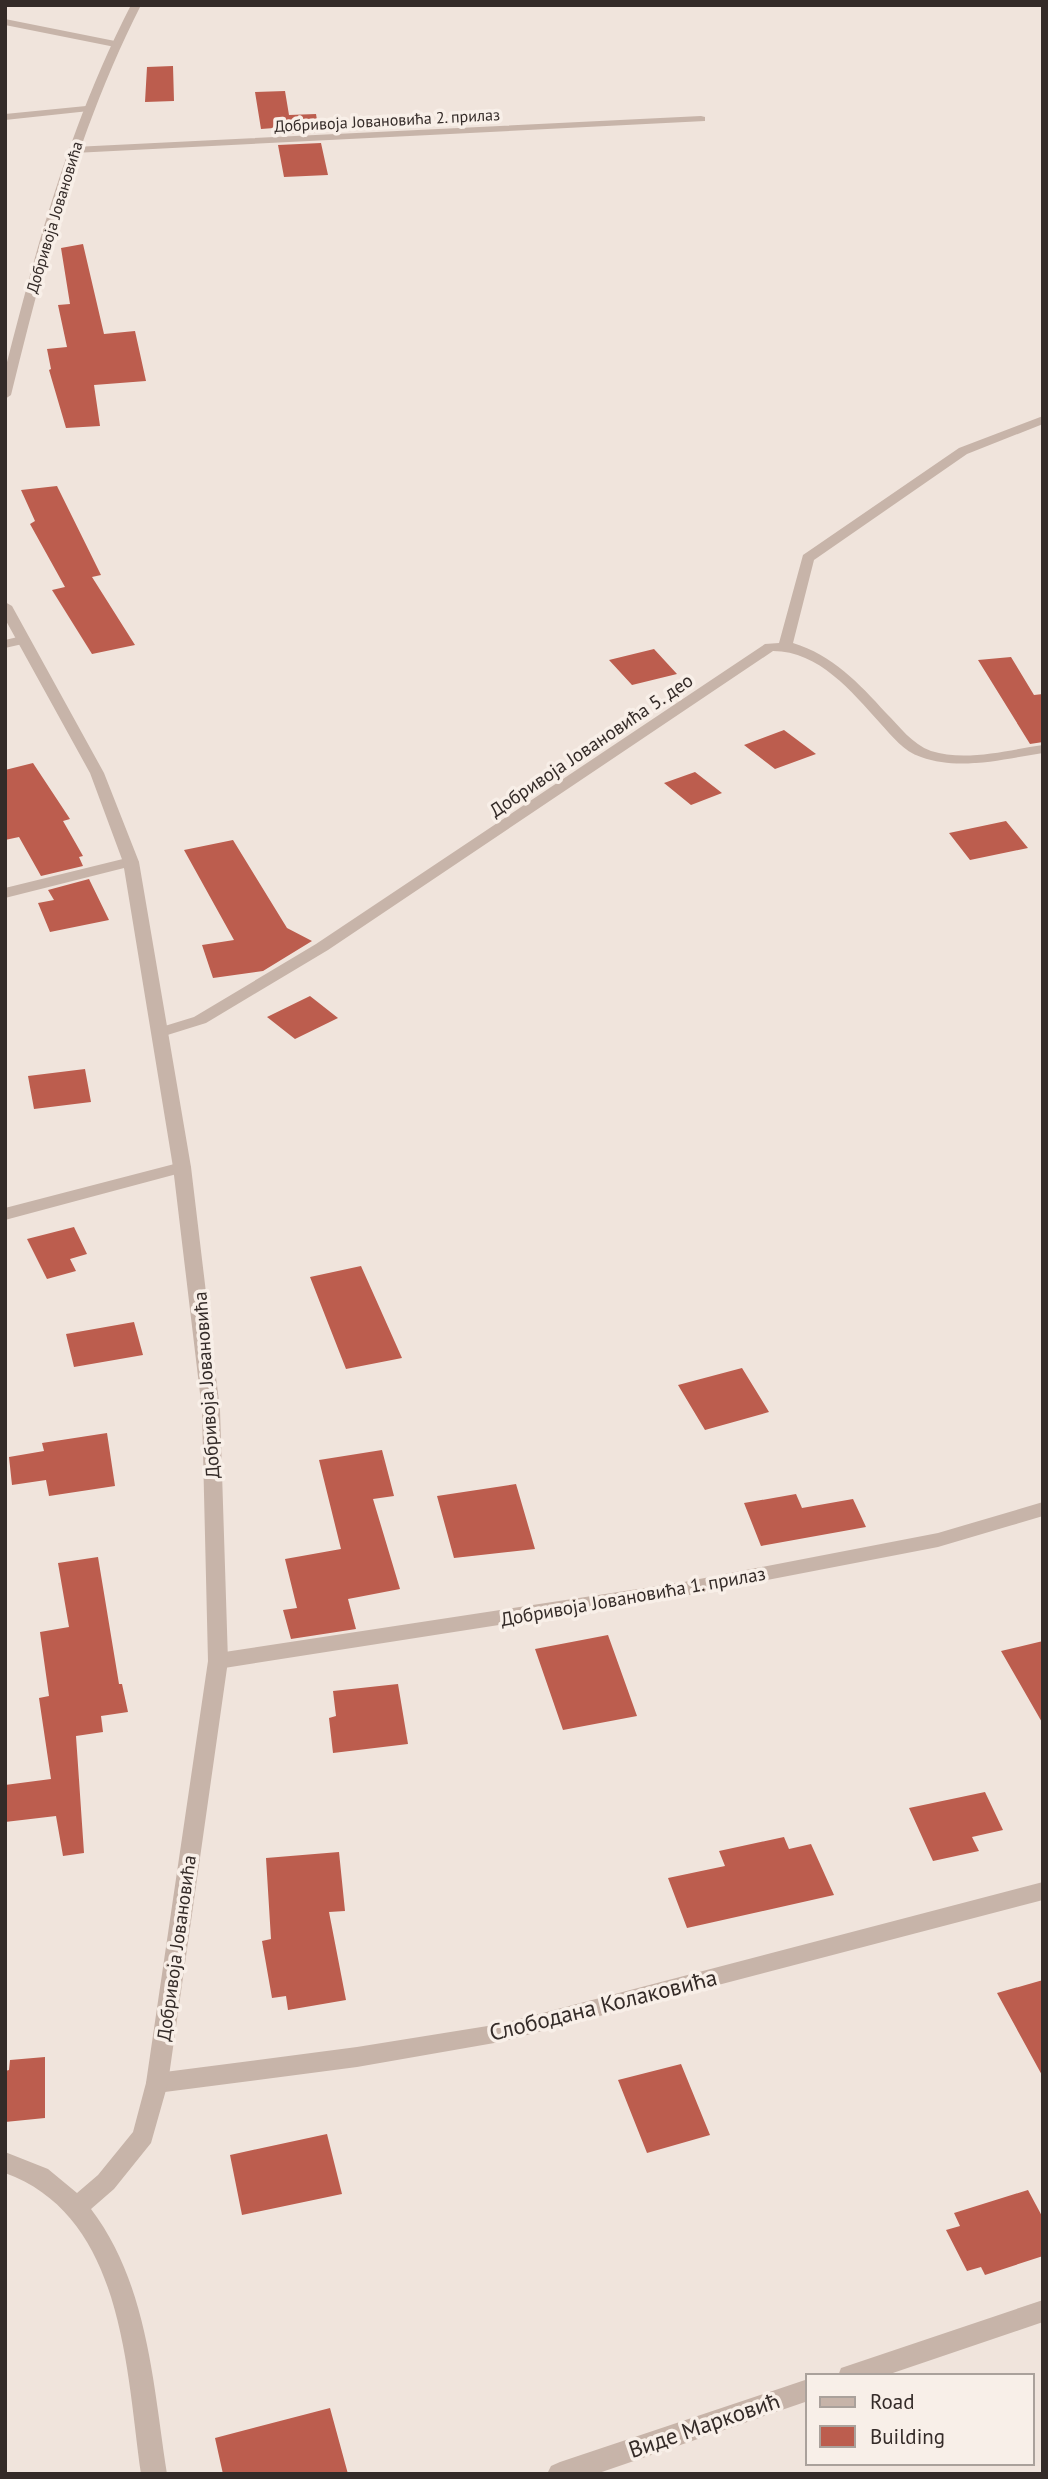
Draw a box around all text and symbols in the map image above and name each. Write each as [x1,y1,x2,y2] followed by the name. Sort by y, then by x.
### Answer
[274,104,500,136] street label: Добривоја Јовановића 2. прилаз
[21,139,87,295] street label: Добривоја Јовановића
[485,668,697,822] street label: Добривоја Јовановића 5. део
[187,1291,225,1479] street label: Добривоја Јовановића
[499,1561,767,1631] street label: Добривоја Јовановића 1. прилаз
[151,1854,201,2042] street label: Добривоја Јовановића
[486,1962,720,2047] street label: Слободана Колаковића
[806,2374,1034,2465] legend
[624,2385,783,2464] street label: Виде Марковић
[870,2388,914,2415] text: Road
[870,2423,945,2450] text: Building

